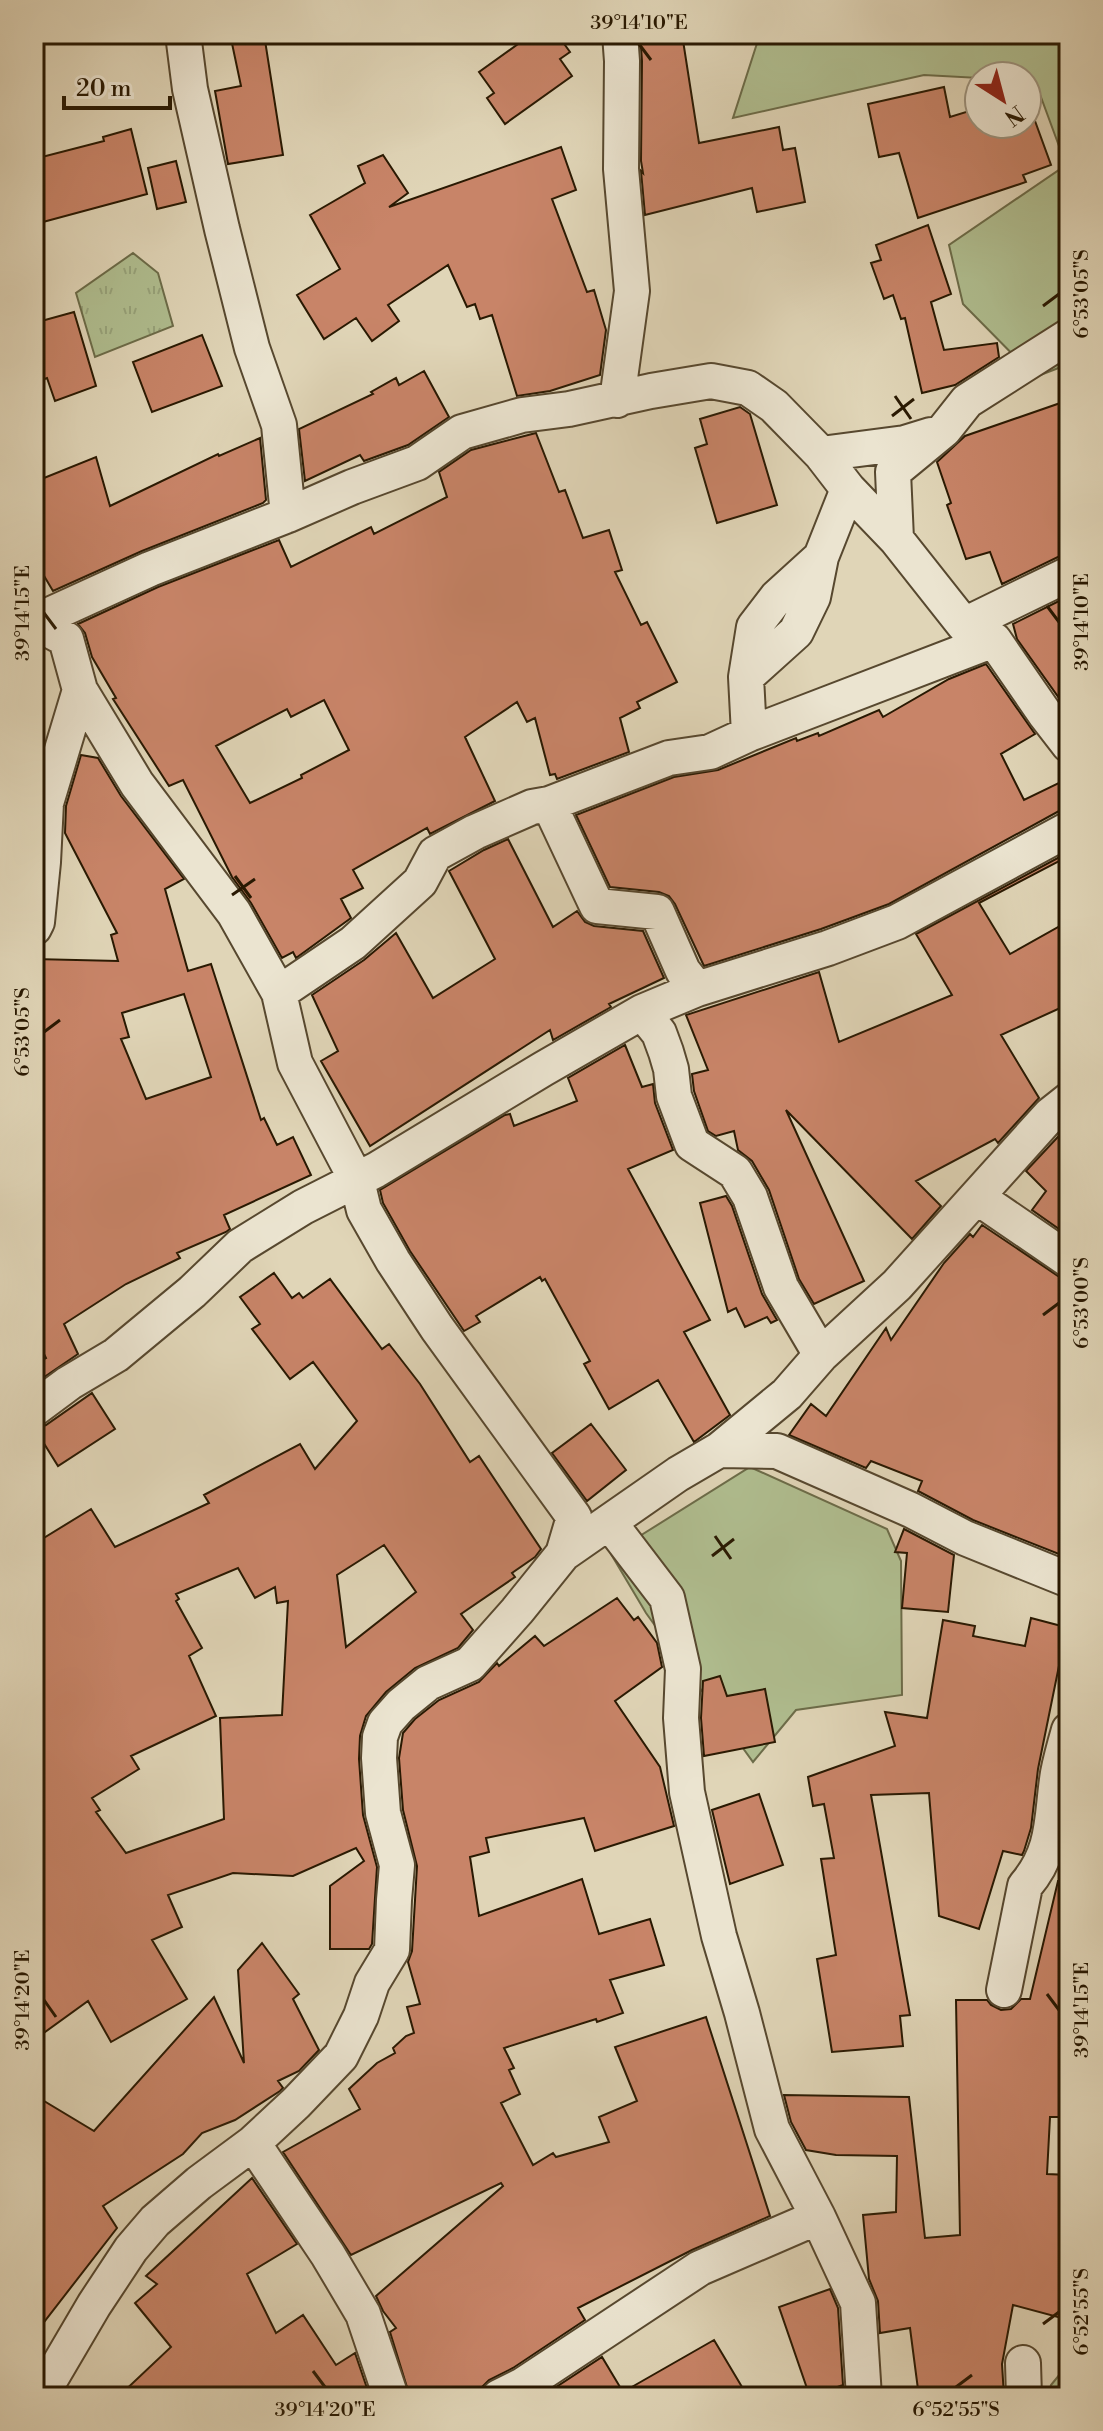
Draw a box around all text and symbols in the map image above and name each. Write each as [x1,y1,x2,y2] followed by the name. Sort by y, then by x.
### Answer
[590,11,688,36] text: 39°14'10"E
[64,60,170,110] scale bar
[963,60,1043,140] north arrow
[76,74,132,104] text: 20 m
[998,99,1029,131] text: N
[1070,249,1095,339] text: 6°53'05"S
[11,565,36,661] text: 39°14'15"E
[1070,573,1095,671] text: 39°14'10"E
[11,987,36,1077] text: 6°53'05"S
[1070,1257,1095,1349] text: 6°53'00"S
[11,1950,36,2051] text: 39°14'20"E
[1070,1962,1095,2058] text: 39°14'15"E
[1070,2268,1095,2356] text: 6°52'55"S
[275,2398,376,2423] text: 39°14'20"E
[912,2398,1000,2423] text: 6°52'55"S

